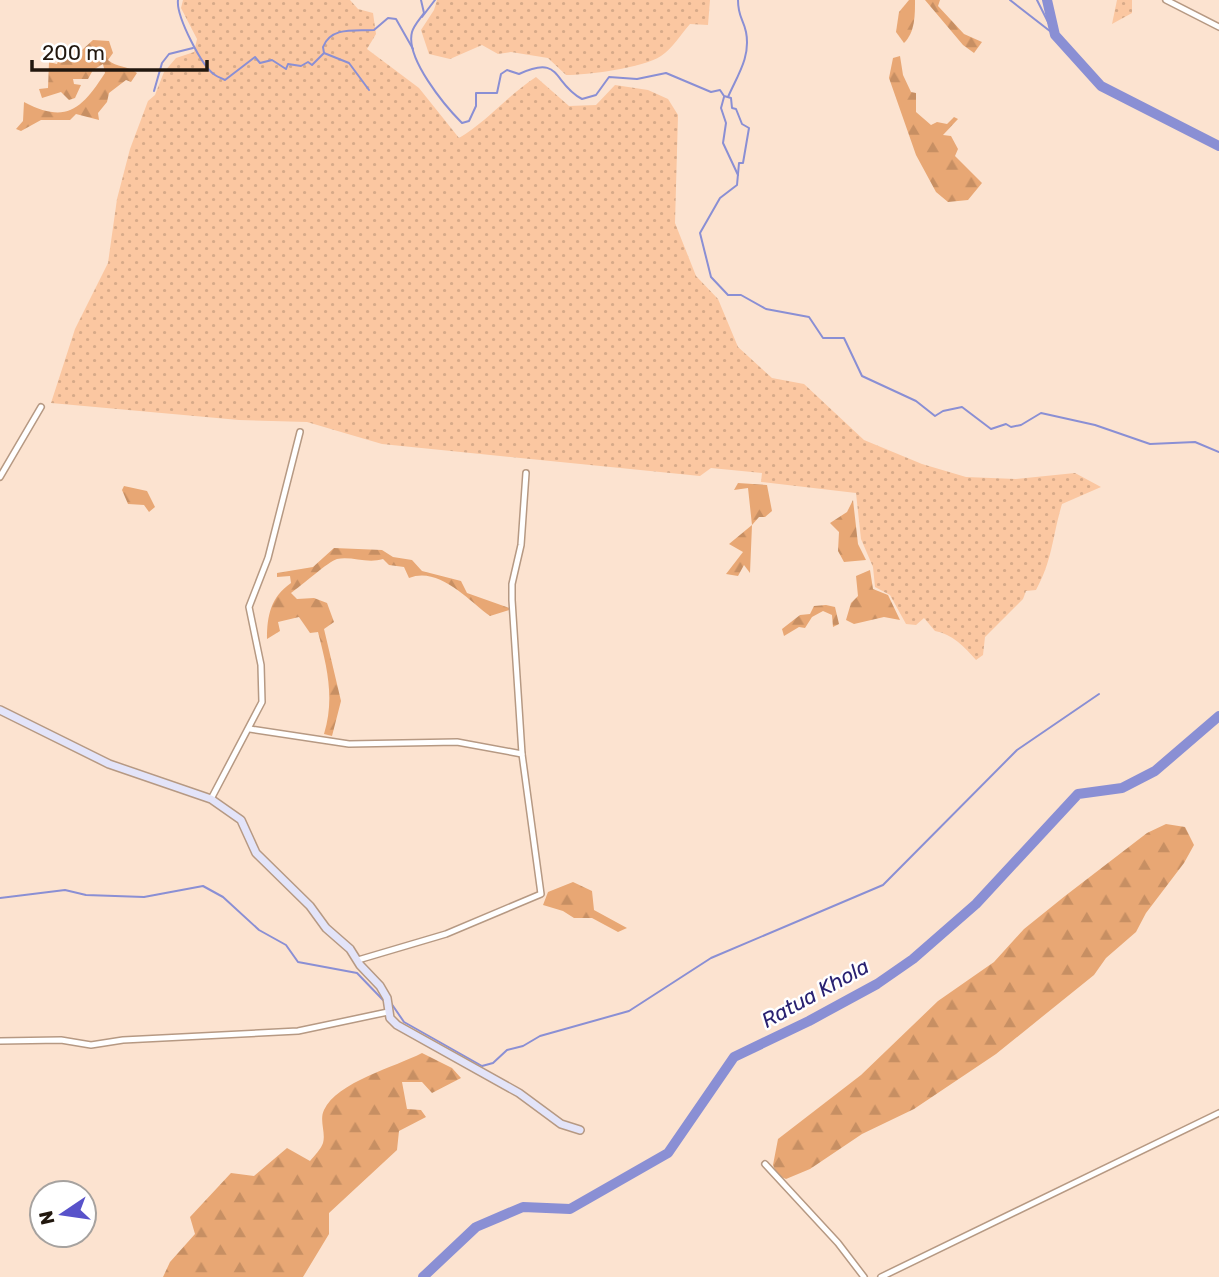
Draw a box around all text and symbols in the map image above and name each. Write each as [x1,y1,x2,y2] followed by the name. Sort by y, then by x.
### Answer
[32,28,206,72] scale bar
[42,40,105,65] text: 200 m
[757,953,873,1033] water label: Ratua Khola
[28,1179,98,1249] north arrow
[34,1208,60,1227] text: N

